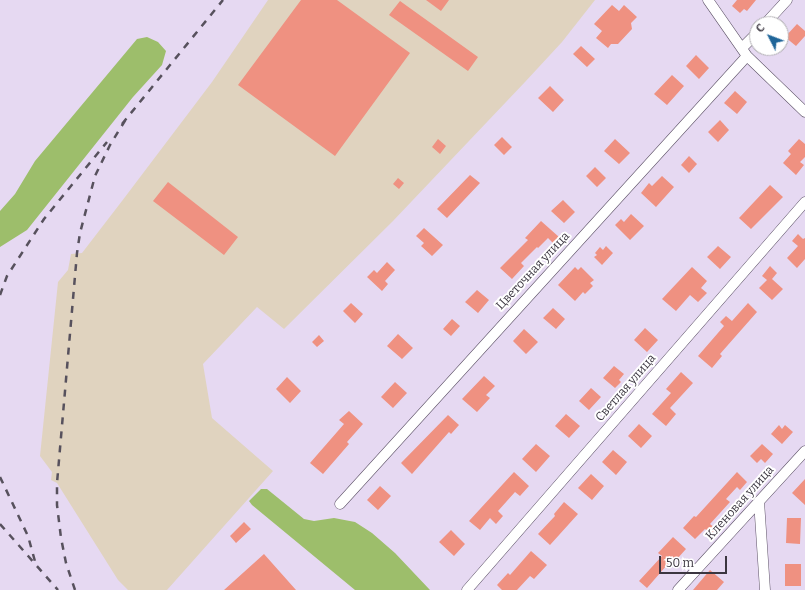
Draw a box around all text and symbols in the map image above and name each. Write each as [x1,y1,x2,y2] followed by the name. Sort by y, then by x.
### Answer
[749,16,789,56] north arrow
[753,21,768,35] text: С
[493,229,573,313] street label: Цветочная улица
[593,351,659,425] street label: Светлая улица
[703,463,777,543] street label: Кленовая улица
[661,548,729,574] scale bar
[666,556,694,570] text: 50 m

